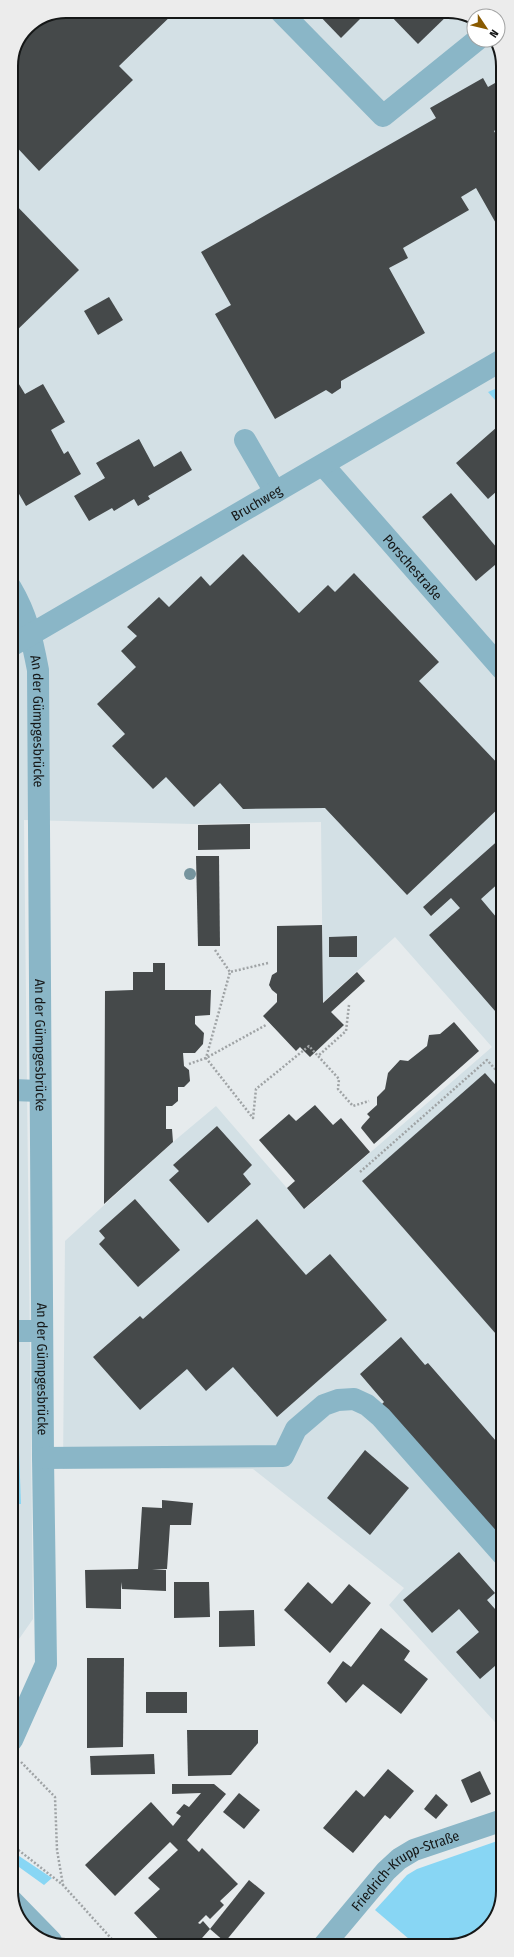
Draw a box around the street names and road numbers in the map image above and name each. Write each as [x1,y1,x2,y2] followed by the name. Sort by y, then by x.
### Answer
[228,482,285,525] street label: Bruchweg
[379,531,446,604] street label: Porschestraße
[26,653,47,788] street label: An der Gümpgesbrücke
[31,979,49,1112] street label: An der Gümpgesbrücke
[33,1303,51,1436] street label: An der Gümpgesbrücke
[348,1827,462,1915] street label: Friedrich-Krupp-Straße

